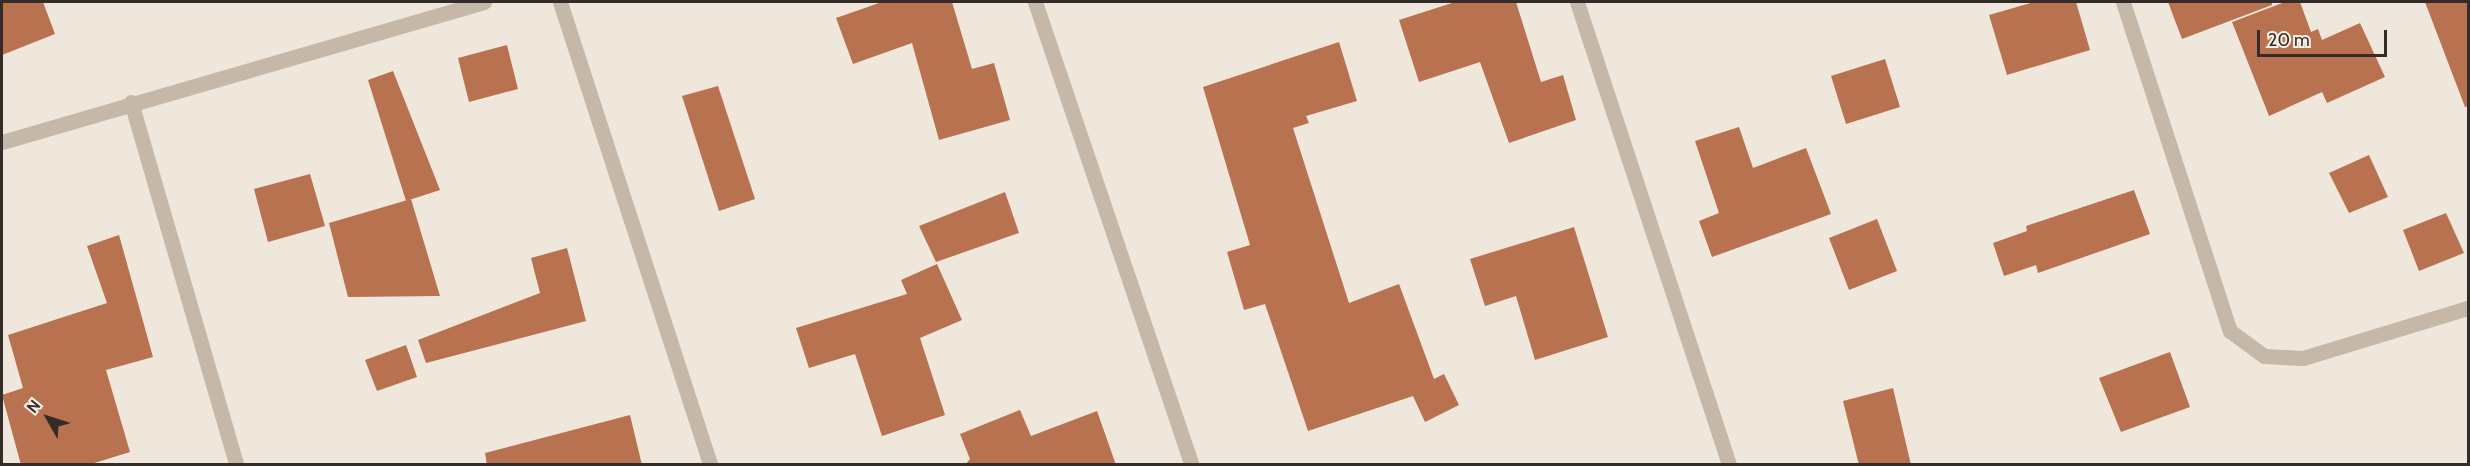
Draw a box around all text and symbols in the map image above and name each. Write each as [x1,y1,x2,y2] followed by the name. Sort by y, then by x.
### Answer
[2260,18,2390,56] scale bar
[2268,29,2310,51] text: 20 m
[18,388,78,448] north arrow
[23,396,45,417] text: N

